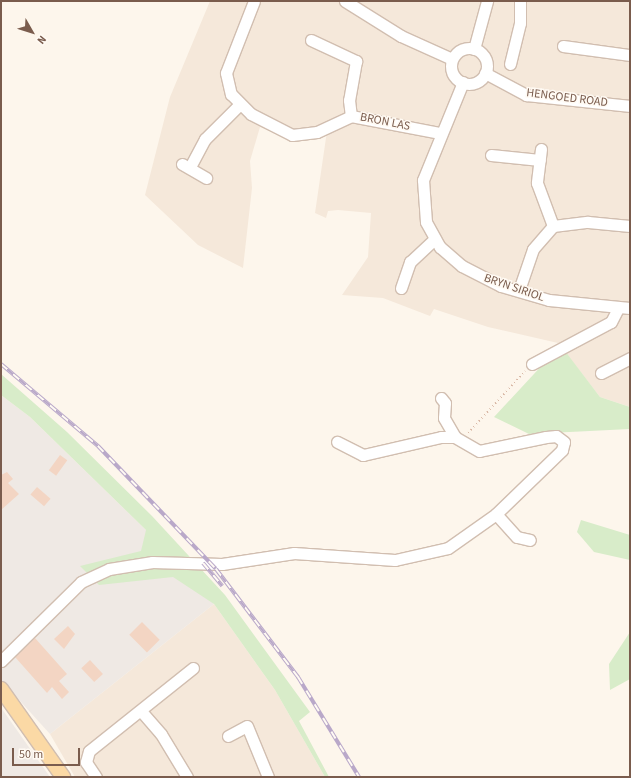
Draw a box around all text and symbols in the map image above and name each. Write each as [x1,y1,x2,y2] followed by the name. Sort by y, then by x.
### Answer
[12,12,52,52] north arrow
[34,32,50,47] text: N
[525,86,609,110] street label: HENGOED ROAD
[359,110,411,134] street label: BRON LAS
[482,271,546,305] street label: BRYN SIRIOL
[14,740,82,766] scale bar
[19,746,43,763] text: 50 m

